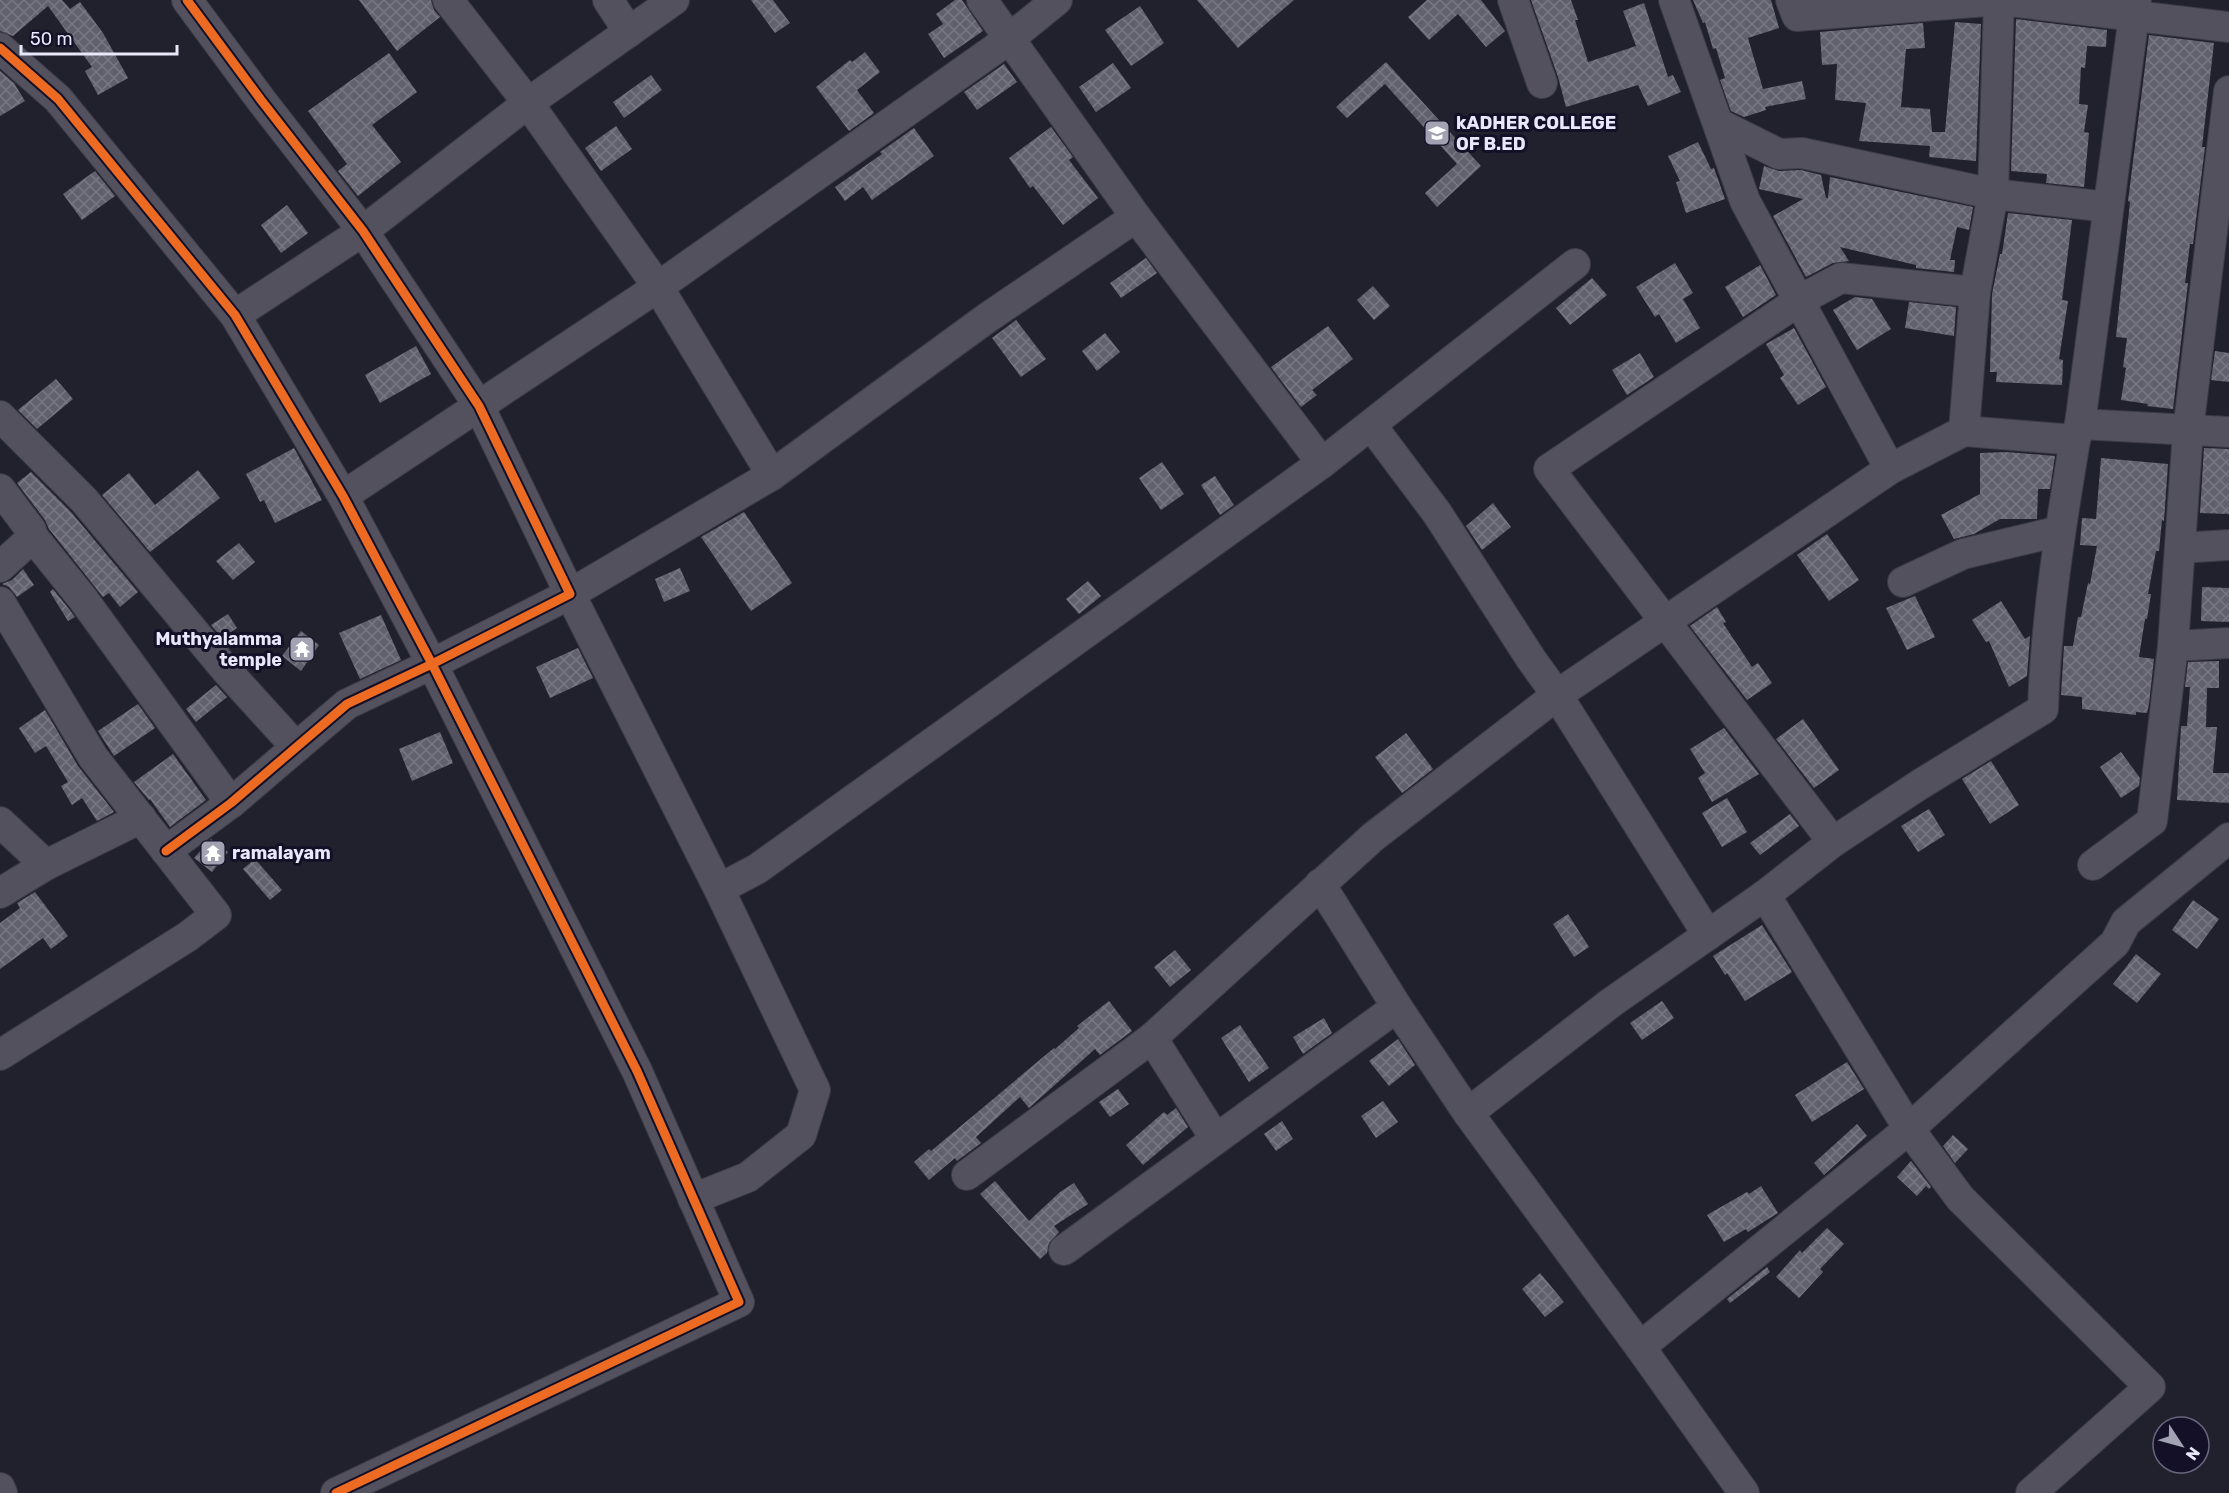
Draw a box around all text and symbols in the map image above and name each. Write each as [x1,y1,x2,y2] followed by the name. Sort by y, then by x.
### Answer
[21,18,177,56] scale bar
[30,28,73,50] text: 50 m
[1456,112,1616,155] place label: kADHER COLLEGE OF B.ED
[1422,118,1452,148] school or university icon: kADHER COLLEGE OF B.ED
[155,628,282,671] place label: Muthyalamma temple
[287,634,317,664] temple icon: Muthyalamma temple
[198,838,228,868] temple icon: ramalayam
[232,842,331,864] place label: ramalayam
[2151,1415,2211,1475] north arrow
[2182,1443,2204,1464] text: N

